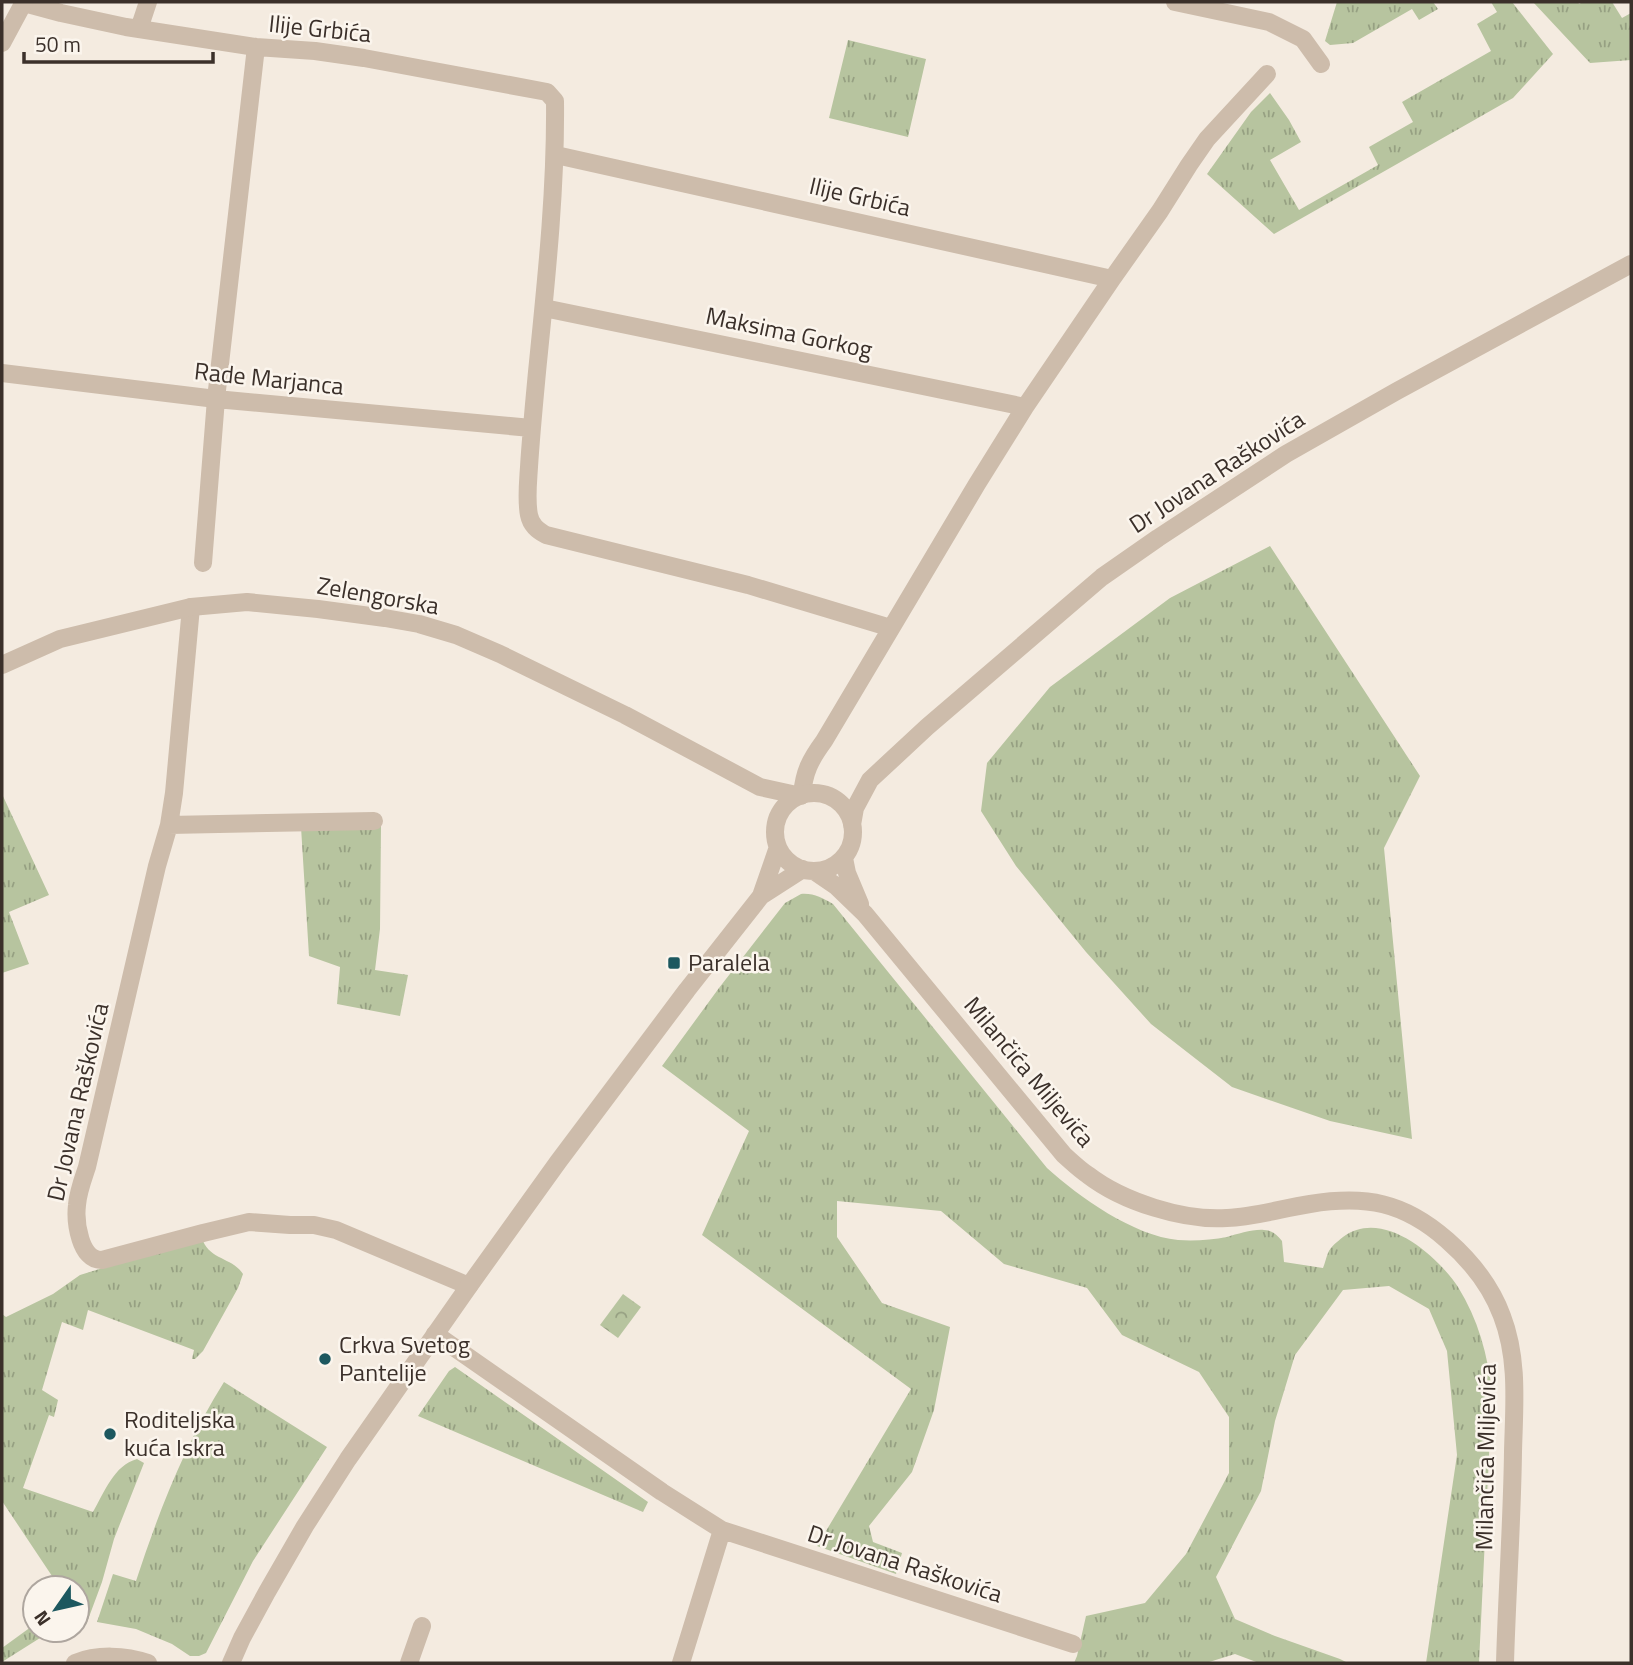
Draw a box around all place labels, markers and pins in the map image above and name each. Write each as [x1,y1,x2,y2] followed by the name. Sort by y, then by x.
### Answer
[688,944,770,980] place label: Paralela
[666,955,682,971] marker: Paralela
[339,1326,470,1390] place label: Crkva Svetog Pantelije
[317,1351,333,1367] marker: Crkva Svetog Pantelije
[124,1401,235,1465] place label: Roditeljska kuća Iskra
[102,1426,118,1442] marker: Roditeljska kuća Iskra

